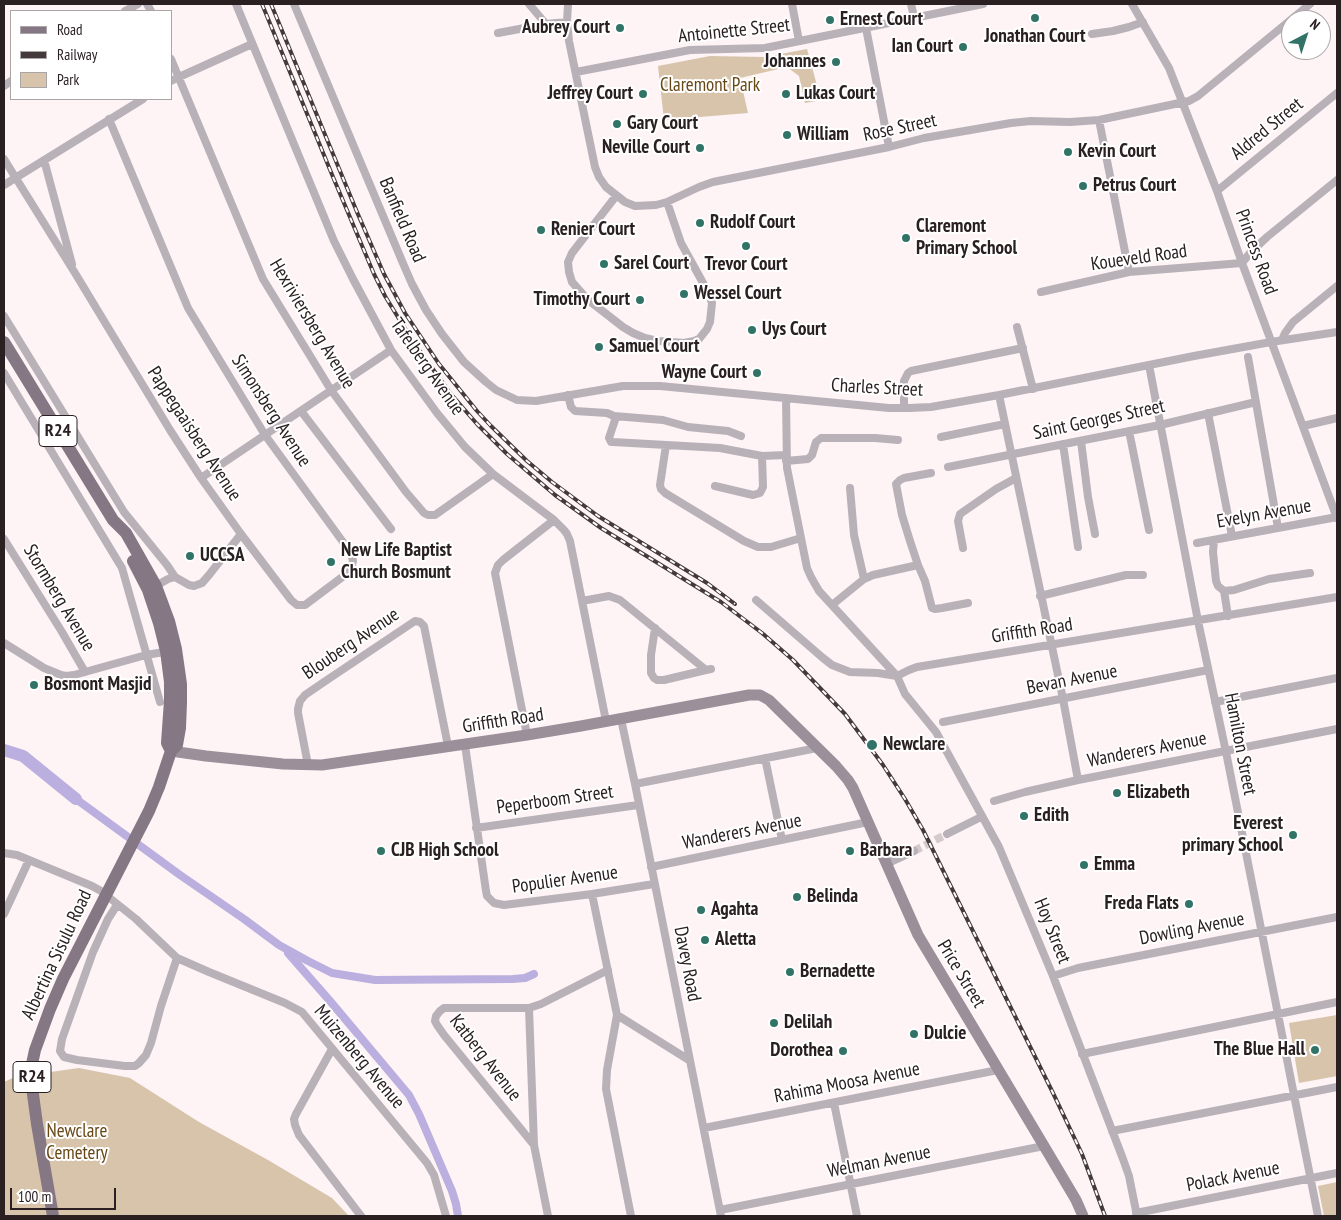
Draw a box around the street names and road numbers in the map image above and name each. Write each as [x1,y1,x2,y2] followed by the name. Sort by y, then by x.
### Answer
[677,14,791,48] street label: Antoinette Street
[1226,93,1308,165] street label: Aldred Street
[861,109,939,147] street label: Rose Street
[374,174,430,266] street label: Banfield Road
[1230,206,1282,298] street label: Princess Road
[1089,240,1189,276] street label: Koueveld Road
[264,255,360,393] street label: Hexriviersberg Avenue
[385,314,469,420] street label: Tafelberg Avenue
[226,351,316,471] street label: Simonsberg Avenue
[142,363,246,505] street label: Pappegaaisberg Avenue
[831,374,923,402] street label: Charles Street
[1031,395,1167,445] street label: Saint Georges Street
[39,416,77,446] road number: R24
[1215,494,1313,534] street label: Evelyn Avenue
[18,540,100,656] street label: Stormberg Avenue
[298,603,404,685] street label: Blouberg Avenue
[990,613,1074,649] street label: Griffith Road
[1025,660,1119,700] street label: Bevan Avenue
[1219,691,1261,797] street label: Hamilton Street
[461,703,545,739] street label: Griffith Road
[1085,727,1209,773] street label: Wanderers Avenue
[495,781,615,819] street label: Peperboom Street
[680,809,804,855] street label: Wanderers Avenue
[511,861,619,899] street label: Populier Avenue
[17,887,97,1023] street label: Albertina Sisulu Road
[1029,895,1075,967] street label: Hoy Street
[1138,908,1246,950] street label: Dowling Avenue
[669,924,705,1004] street label: Davey Road
[932,936,990,1012] street label: Price Street
[309,1000,409,1114] street label: Muizenberg Avenue
[444,1010,526,1106] street label: Katberg Avenue
[772,1058,922,1108] street label: Rahima Moosa Avenue
[13,1062,51,1092] road number: R24
[825,1141,933,1183] street label: Welman Avenue
[1184,1157,1282,1197] street label: Polack Avenue

